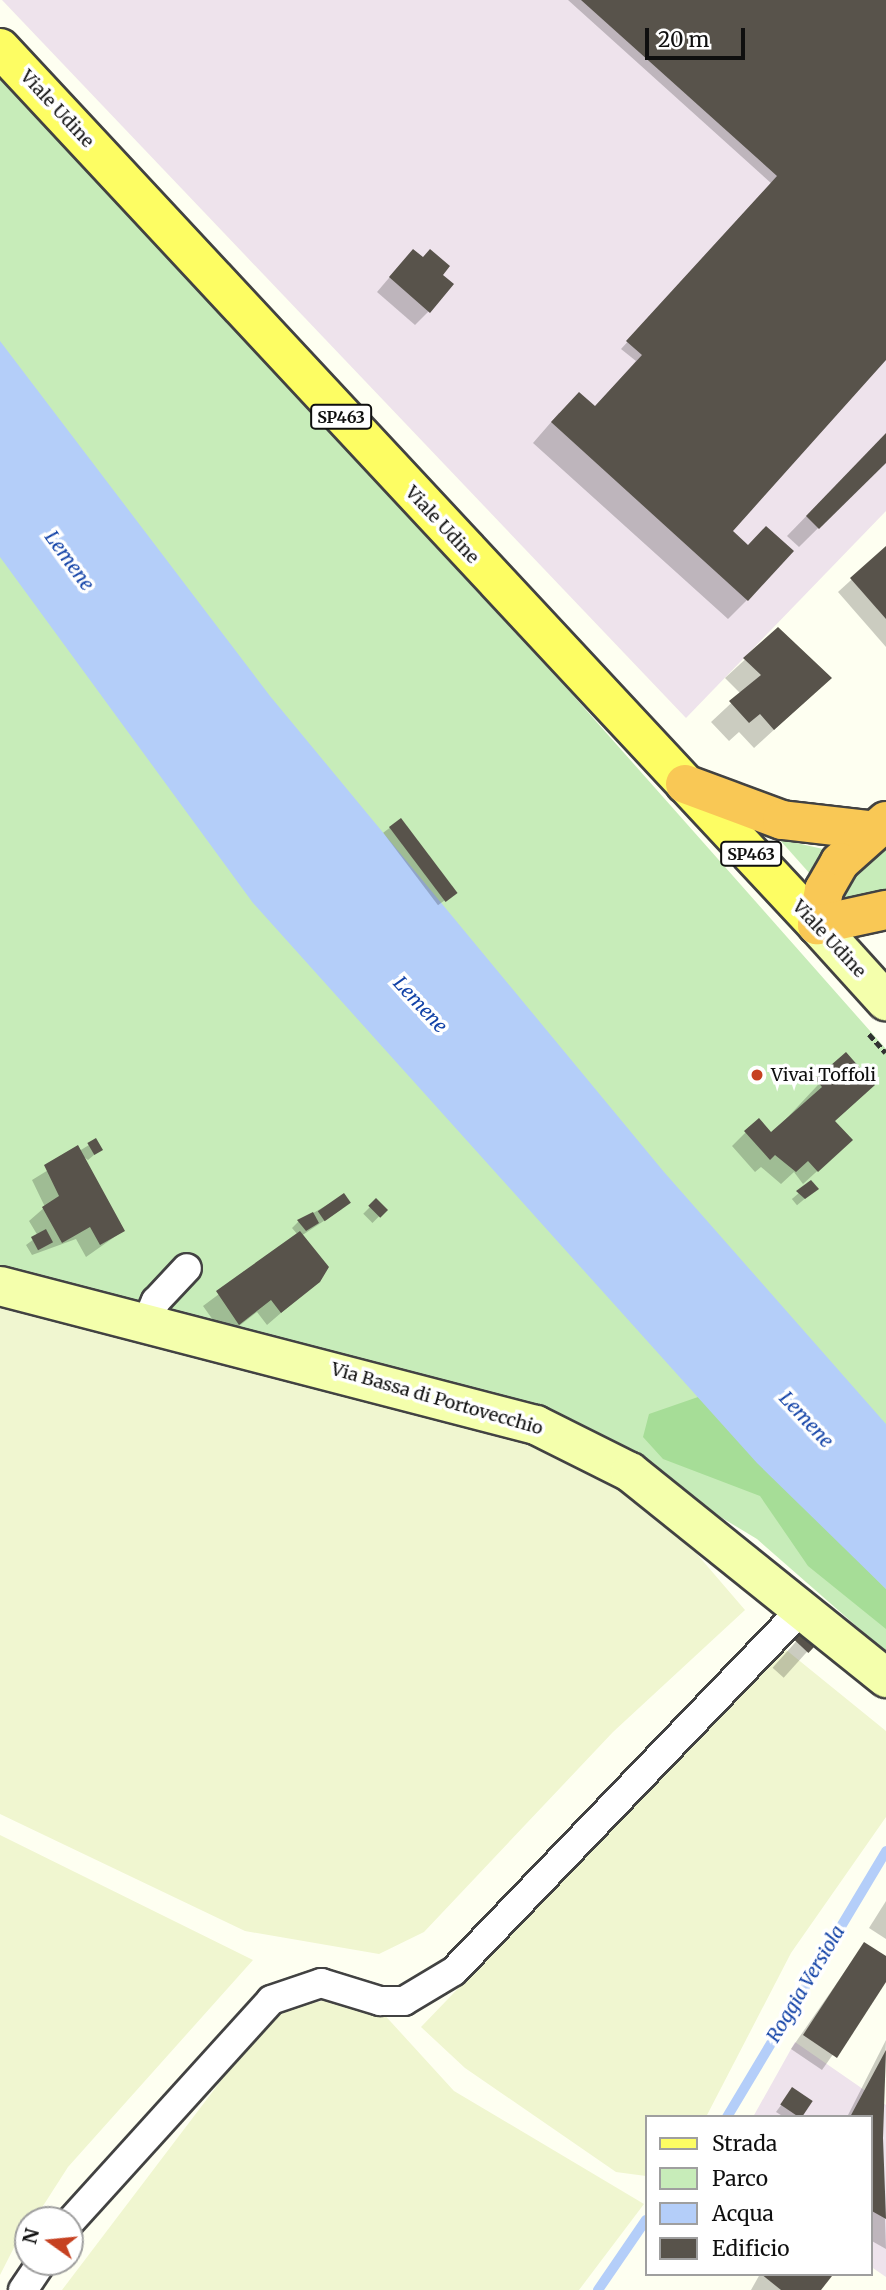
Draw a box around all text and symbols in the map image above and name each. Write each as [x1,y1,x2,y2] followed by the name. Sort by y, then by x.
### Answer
[648,14,748,58] scale bar
[658,26,709,53] text: 20 m
[16,66,98,152] street label: Viale Udine
[310,404,372,430] road number: SP463
[401,482,483,568] street label: Viale Udine
[40,527,98,595] water label: Lemene
[720,842,782,866] road number: SP463
[788,896,870,982] street label: Viale Udine
[388,972,452,1038] water label: Lemene
[771,1064,876,1086] place label: Vivai Toffoli
[749,1067,765,1083] marker: Vivai Toffoli
[329,1358,545,1440] street label: Via Bassa di Portovecchio
[774,1387,838,1453] water label: Lemene
[762,1921,850,2047] water label: Roggia Versiola
[644,2115,872,2276] legend
[712,2130,777,2157] text: Strada
[712,2165,768,2192] text: Parco
[712,2200,774,2227] text: Acqua
[14,2206,84,2276] north arrow
[17,2226,44,2246] text: N
[712,2235,789,2262] text: Edificio

